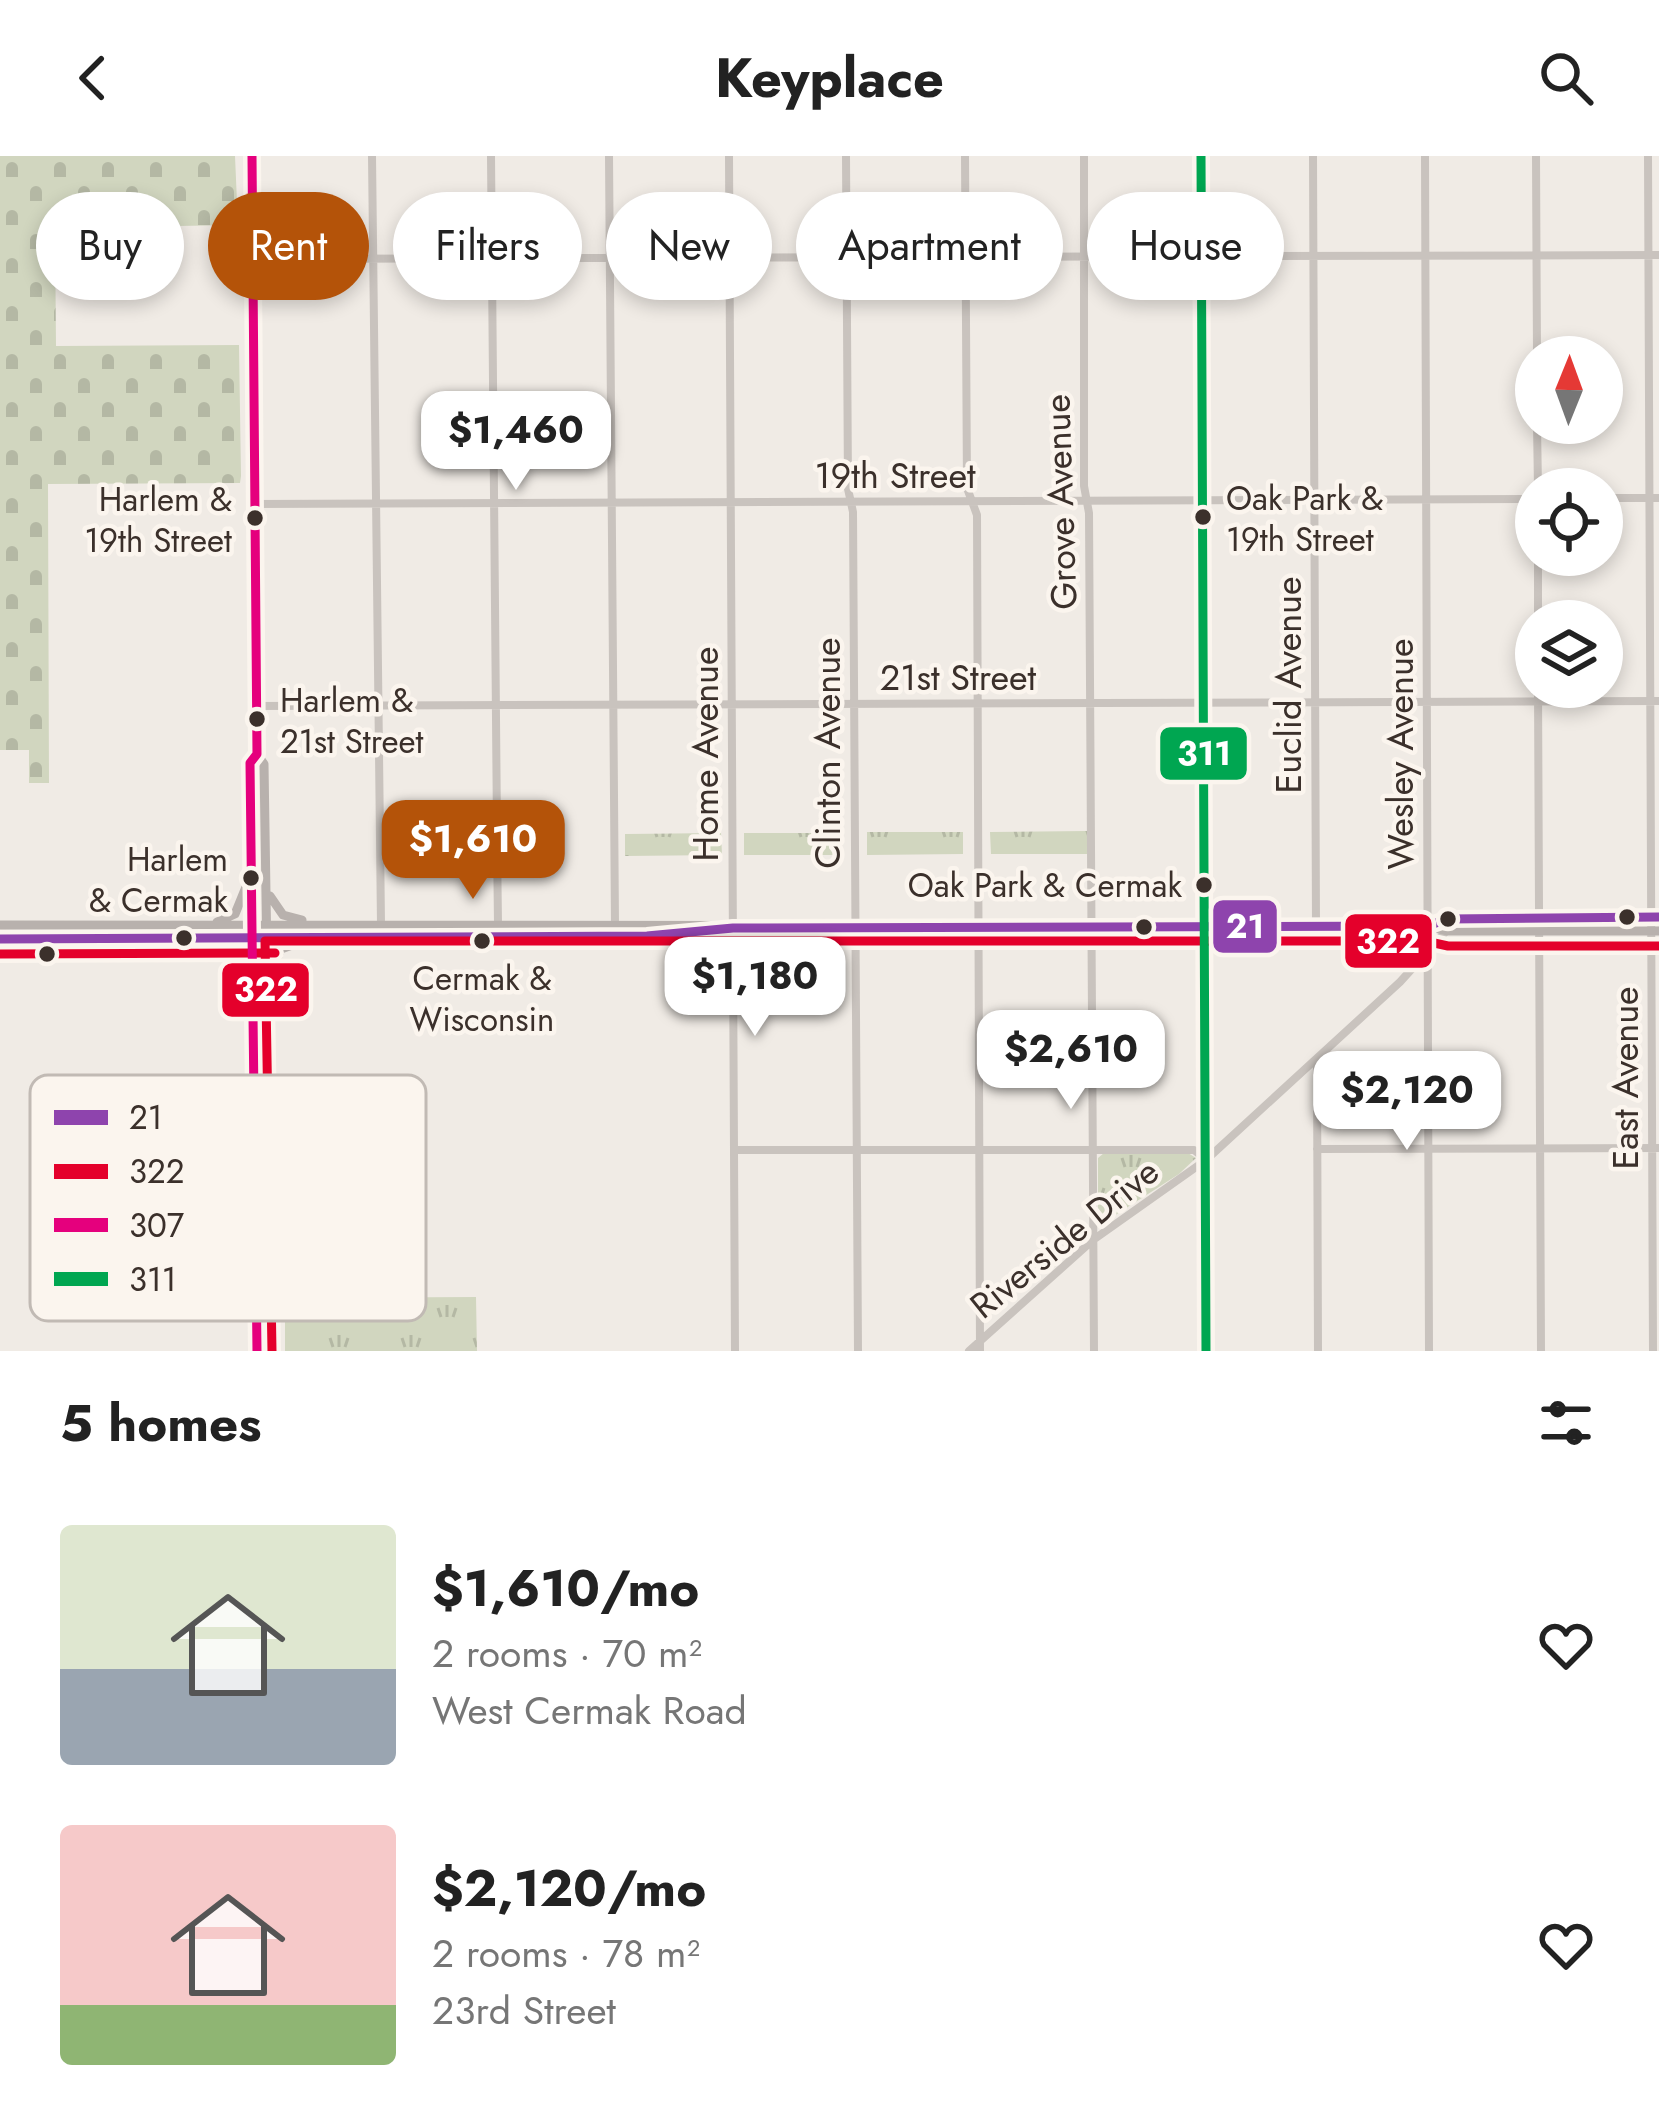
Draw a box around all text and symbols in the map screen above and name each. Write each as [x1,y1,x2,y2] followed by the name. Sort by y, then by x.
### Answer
[715,39,944,117] text: Keyplace
[60,45,126,111] icon: back
[1533,45,1599,111] icon: search
[36,192,184,300] chip: Buy
[208,192,369,300] chip: Rent
[393,192,582,300] chip: Filters
[606,192,772,300] chip: New
[796,192,1063,300] chip: Apartment
[1087,192,1284,300] chip: House
[1515,336,1623,444] north arrow
[1515,336,1623,708] map controls
[418,391,614,493] pin: $1,460
[1030,393,1090,611] street label: Grove Avenue
[448,401,584,458] text: $1,460
[814,449,976,501] street label: 19th Street
[1515,468,1623,576] button: locate
[1226,475,1383,563] place label: Oak Park & 19th Street
[84,476,232,564] place label: Harlem & 19th Street
[1192,506,1214,528] marker: Oak Park & 19th Street
[244,507,266,529] marker: Harlem & 19th Street
[1262,576,1314,794] street label: Euclid Avenue
[1515,600,1623,708] button: layers
[801,637,853,869] street label: Clinton Avenue
[1374,639,1426,869] street label: Wesley Avenue
[679,647,731,861] street label: Home Avenue
[880,651,1037,703] street label: 21st Street
[280,677,424,765] place label: Harlem & 21st Street
[246,708,268,730] marker: Harlem & 21st Street
[1158,725,1249,782] line badge: 311
[1177,730,1231,777] text: 311
[375,800,571,902] pin: $1,610
[409,810,537,867] text: $1,610
[89,836,228,924] place label: Harlem & Cermak
[908,862,1182,909] place label: Oak Park & Cermak
[240,867,262,889] marker: Harlem & Cermak
[1193,874,1215,896] marker: Oak Park & Cermak
[1211,898,1279,955] line badge: 21
[1226,903,1264,950] text: 21
[1616,906,1638,928] unlabelled marker
[1437,908,1459,930] unlabelled marker
[1343,912,1434,970] line badge: 322
[1133,916,1155,938] unlabelled marker
[1356,918,1420,965] text: 322
[173,927,195,949] unlabelled marker
[471,930,493,952] marker: Cermak & Wisconsin
[657,937,853,1039] pin: $1,180
[36,943,58,965] unlabelled marker
[692,947,818,1004] text: $1,180
[410,955,554,1043] place label: Cermak & Wisconsin
[220,961,311,1019] line badge: 322
[234,966,298,1013] text: 322
[1599,986,1651,1170] street label: East Avenue
[973,1010,1169,1112] pin: $2,610
[1004,1020,1138,1077] text: $2,610
[1309,1051,1505,1153] pin: $2,120
[1340,1061,1474,1118] text: $2,120
[30,1075,426,1321] legend
[129,1094,163,1141] text: 21
[958,1146,1170,1330] street label: Riverside Drive
[129,1148,185,1195] text: 322
[129,1202,185,1249] text: 307
[129,1256,177,1303] text: 311
[60,1386,262,1460] text: 5 homes
[1533,1390,1599,1456] icon: filters
[432,1551,699,1625] text: $1,610/mo
[156,1573,300,1717] icon: home
[1533,1612,1599,1678] icon: heart
[432,1625,702,1682] text: 2 rooms · 70 m²
[432,1682,747,1739] text: West Cermak Road
[432,1851,706,1925] text: $2,120/mo
[156,1873,300,2017] icon: home
[1533,1912,1599,1978] icon: heart
[432,1925,700,1982] text: 2 rooms · 78 m²
[432,1982,616,2039] text: 23rd Street

